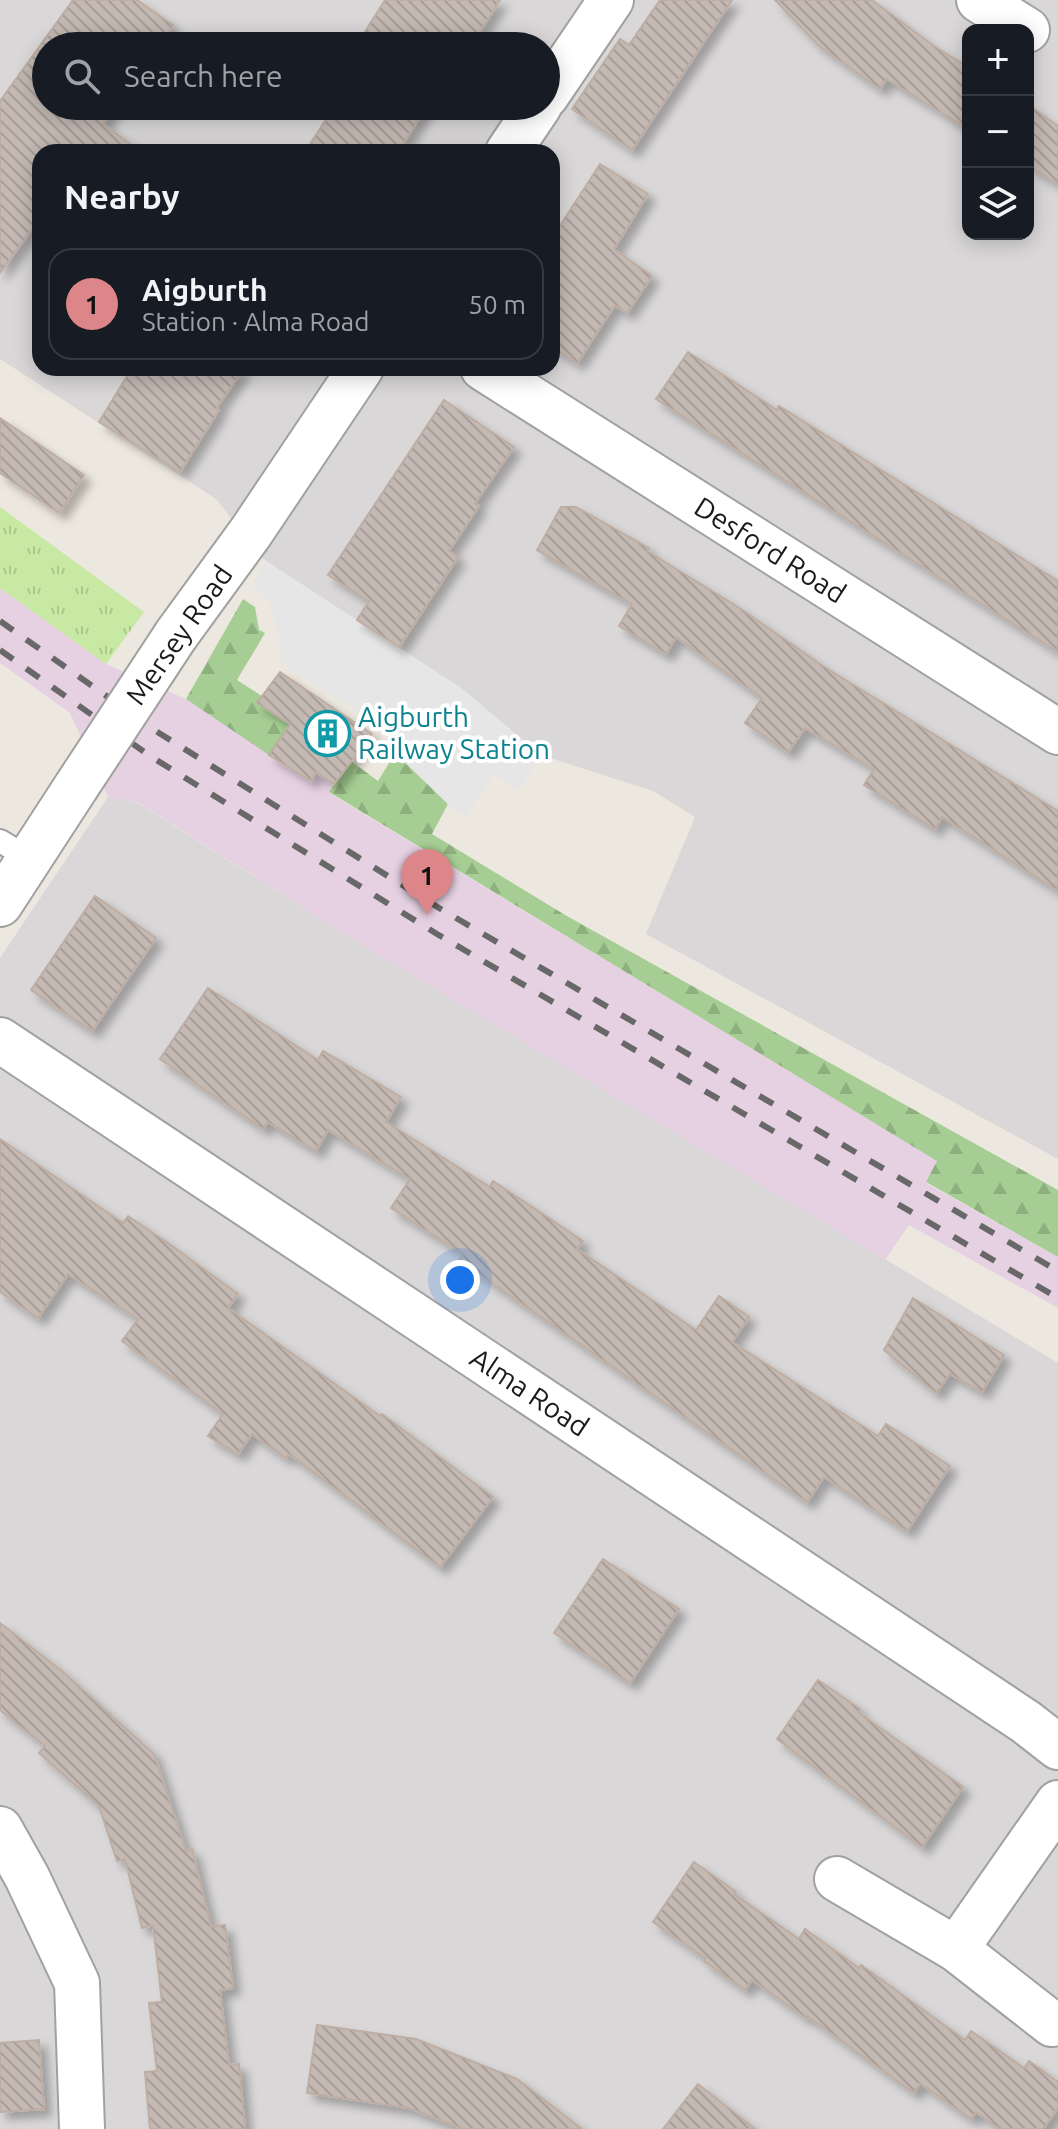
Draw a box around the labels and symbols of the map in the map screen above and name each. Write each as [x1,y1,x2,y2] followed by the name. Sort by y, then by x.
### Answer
[689,490,852,609] street label: Desford Road
[119,559,238,710] street label: Mersey Road
[358,701,550,764] place label: Aigburth Railway Station
[303,709,351,757] building icon: Aigburth Railway Station
[401,849,453,915] pin: 1
[440,1260,480,1300] your location
[465,1341,595,1442] street label: Alma Road

